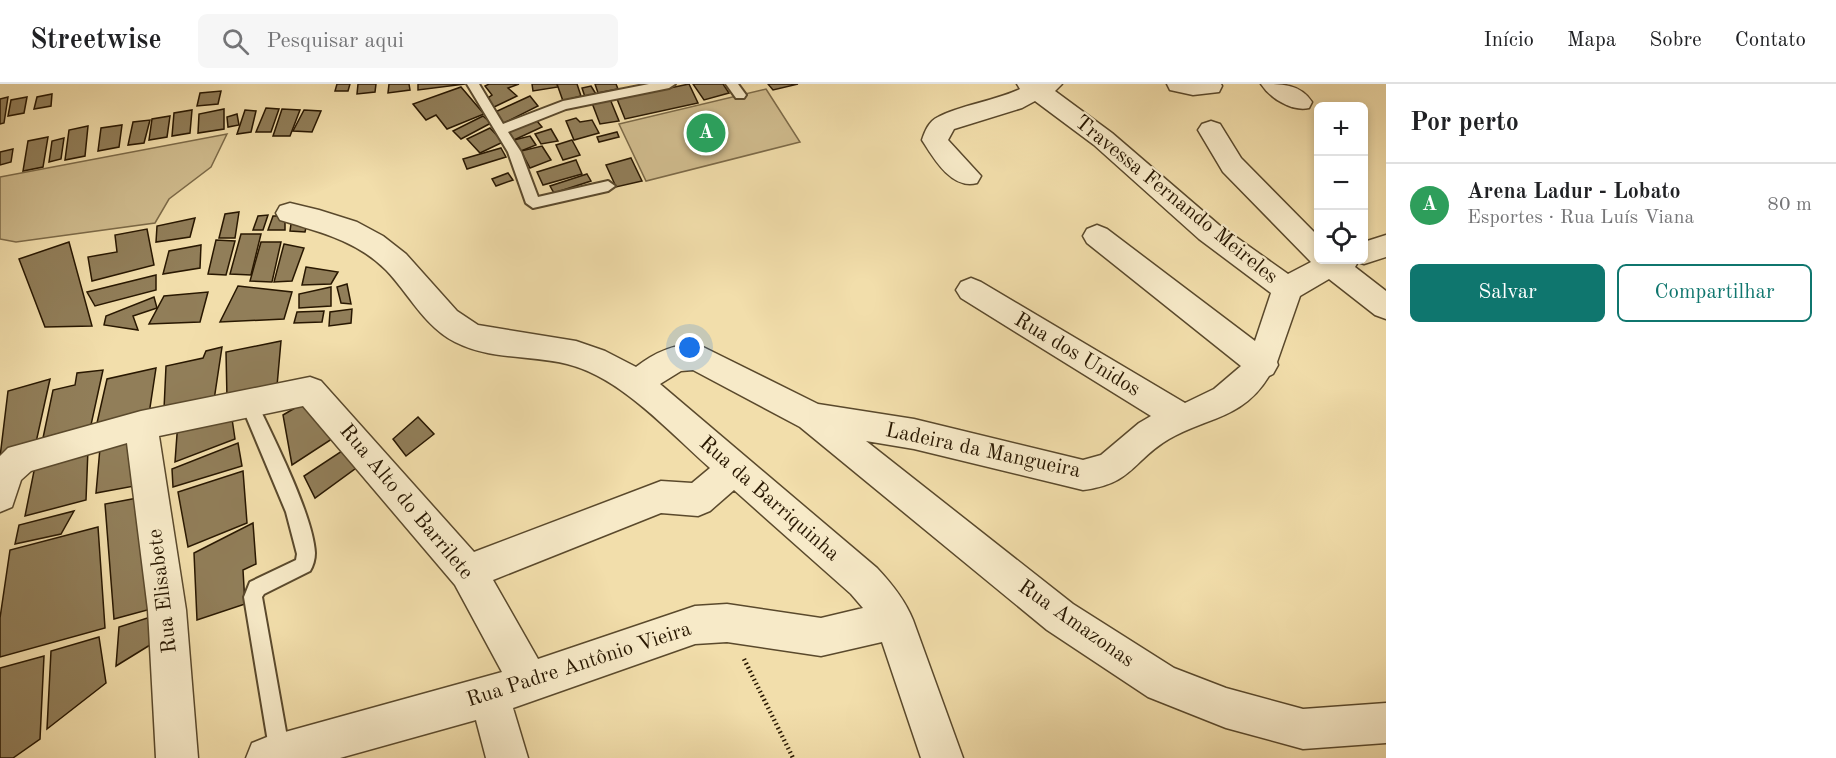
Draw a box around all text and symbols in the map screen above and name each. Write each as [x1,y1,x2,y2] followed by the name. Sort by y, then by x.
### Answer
[198,14,618,68] search box
[219,25,252,58] icon: search
[30,27,162,55] text: Streetwise
[267,30,404,52] text: Pesquisar aqui
[1483,30,1534,51] text: Início
[1567,30,1616,51] text: Mapa
[1649,30,1702,51] text: Sobre
[1735,30,1806,51] text: Contato
[1314,102,1368,264] map controls
[1314,102,1368,156] button: +
[686,110,726,156] pin: A
[1410,110,1519,136] text: Por perto
[1071,112,1281,288] street label: Travessa Fernando Meireles
[1314,156,1368,210] button: −
[1467,181,1681,203] text: Arena Ladur - Lobato
[1422,195,1437,215] text: A
[1767,195,1812,215] text: 80 m
[1467,208,1694,228] text: Esportes · Rua Luís Viana
[1314,210,1368,264] button: locate
[1410,264,1605,322] button: Salvar
[1617,264,1812,322] button: Compartilhar
[1010,309,1144,401] street label: Rua dos Unidos
[675,333,704,362] your location
[335,420,477,584] street label: Rua Alto do Barrilete
[883,420,1083,482] street label: Ladeira da Mangueira
[695,433,843,565] street label: Rua da Barriquinha
[145,528,181,654] street label: Rua Elisabete
[1014,576,1138,672] street label: Rua Amazonas
[464,619,694,711] street label: Rua Padre Antônio Vieira

